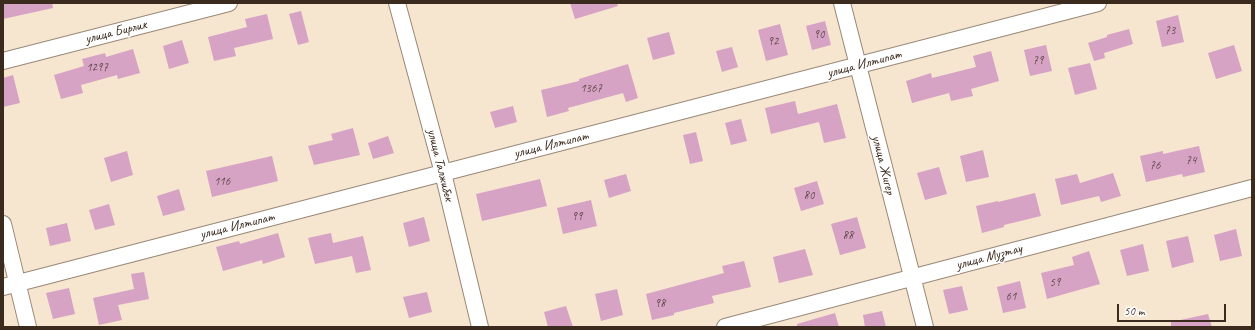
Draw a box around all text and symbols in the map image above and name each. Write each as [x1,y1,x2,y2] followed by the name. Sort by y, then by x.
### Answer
[83,16,149,48] street label: улица Бирлик
[1165,24,1175,38] house number: 73
[814,28,824,42] house number: 90
[768,35,778,49] house number: 92
[825,46,903,82] street label: улица Илтипат
[1033,54,1043,68] house number: 79
[86,61,108,75] house number: 1297
[580,82,602,96] house number: 1367
[423,127,457,203] street label: улица Талжибек
[512,128,590,162] street label: улица Илтипат
[867,133,899,197] street label: улица Жигер
[1186,154,1196,168] house number: 74
[1150,159,1160,173] house number: 76
[214,175,230,189] house number: 116
[804,189,814,203] house number: 80
[198,209,276,243] street label: улица Илтипат
[572,210,582,224] house number: 99
[843,229,853,243] house number: 88
[954,240,1024,274] street label: улица Музтау
[1050,276,1060,290] house number: 59
[1006,290,1016,304] house number: 61
[1119,296,1228,322] scale bar
[655,297,665,311] house number: 98
[1124,303,1144,319] text: 50 m

